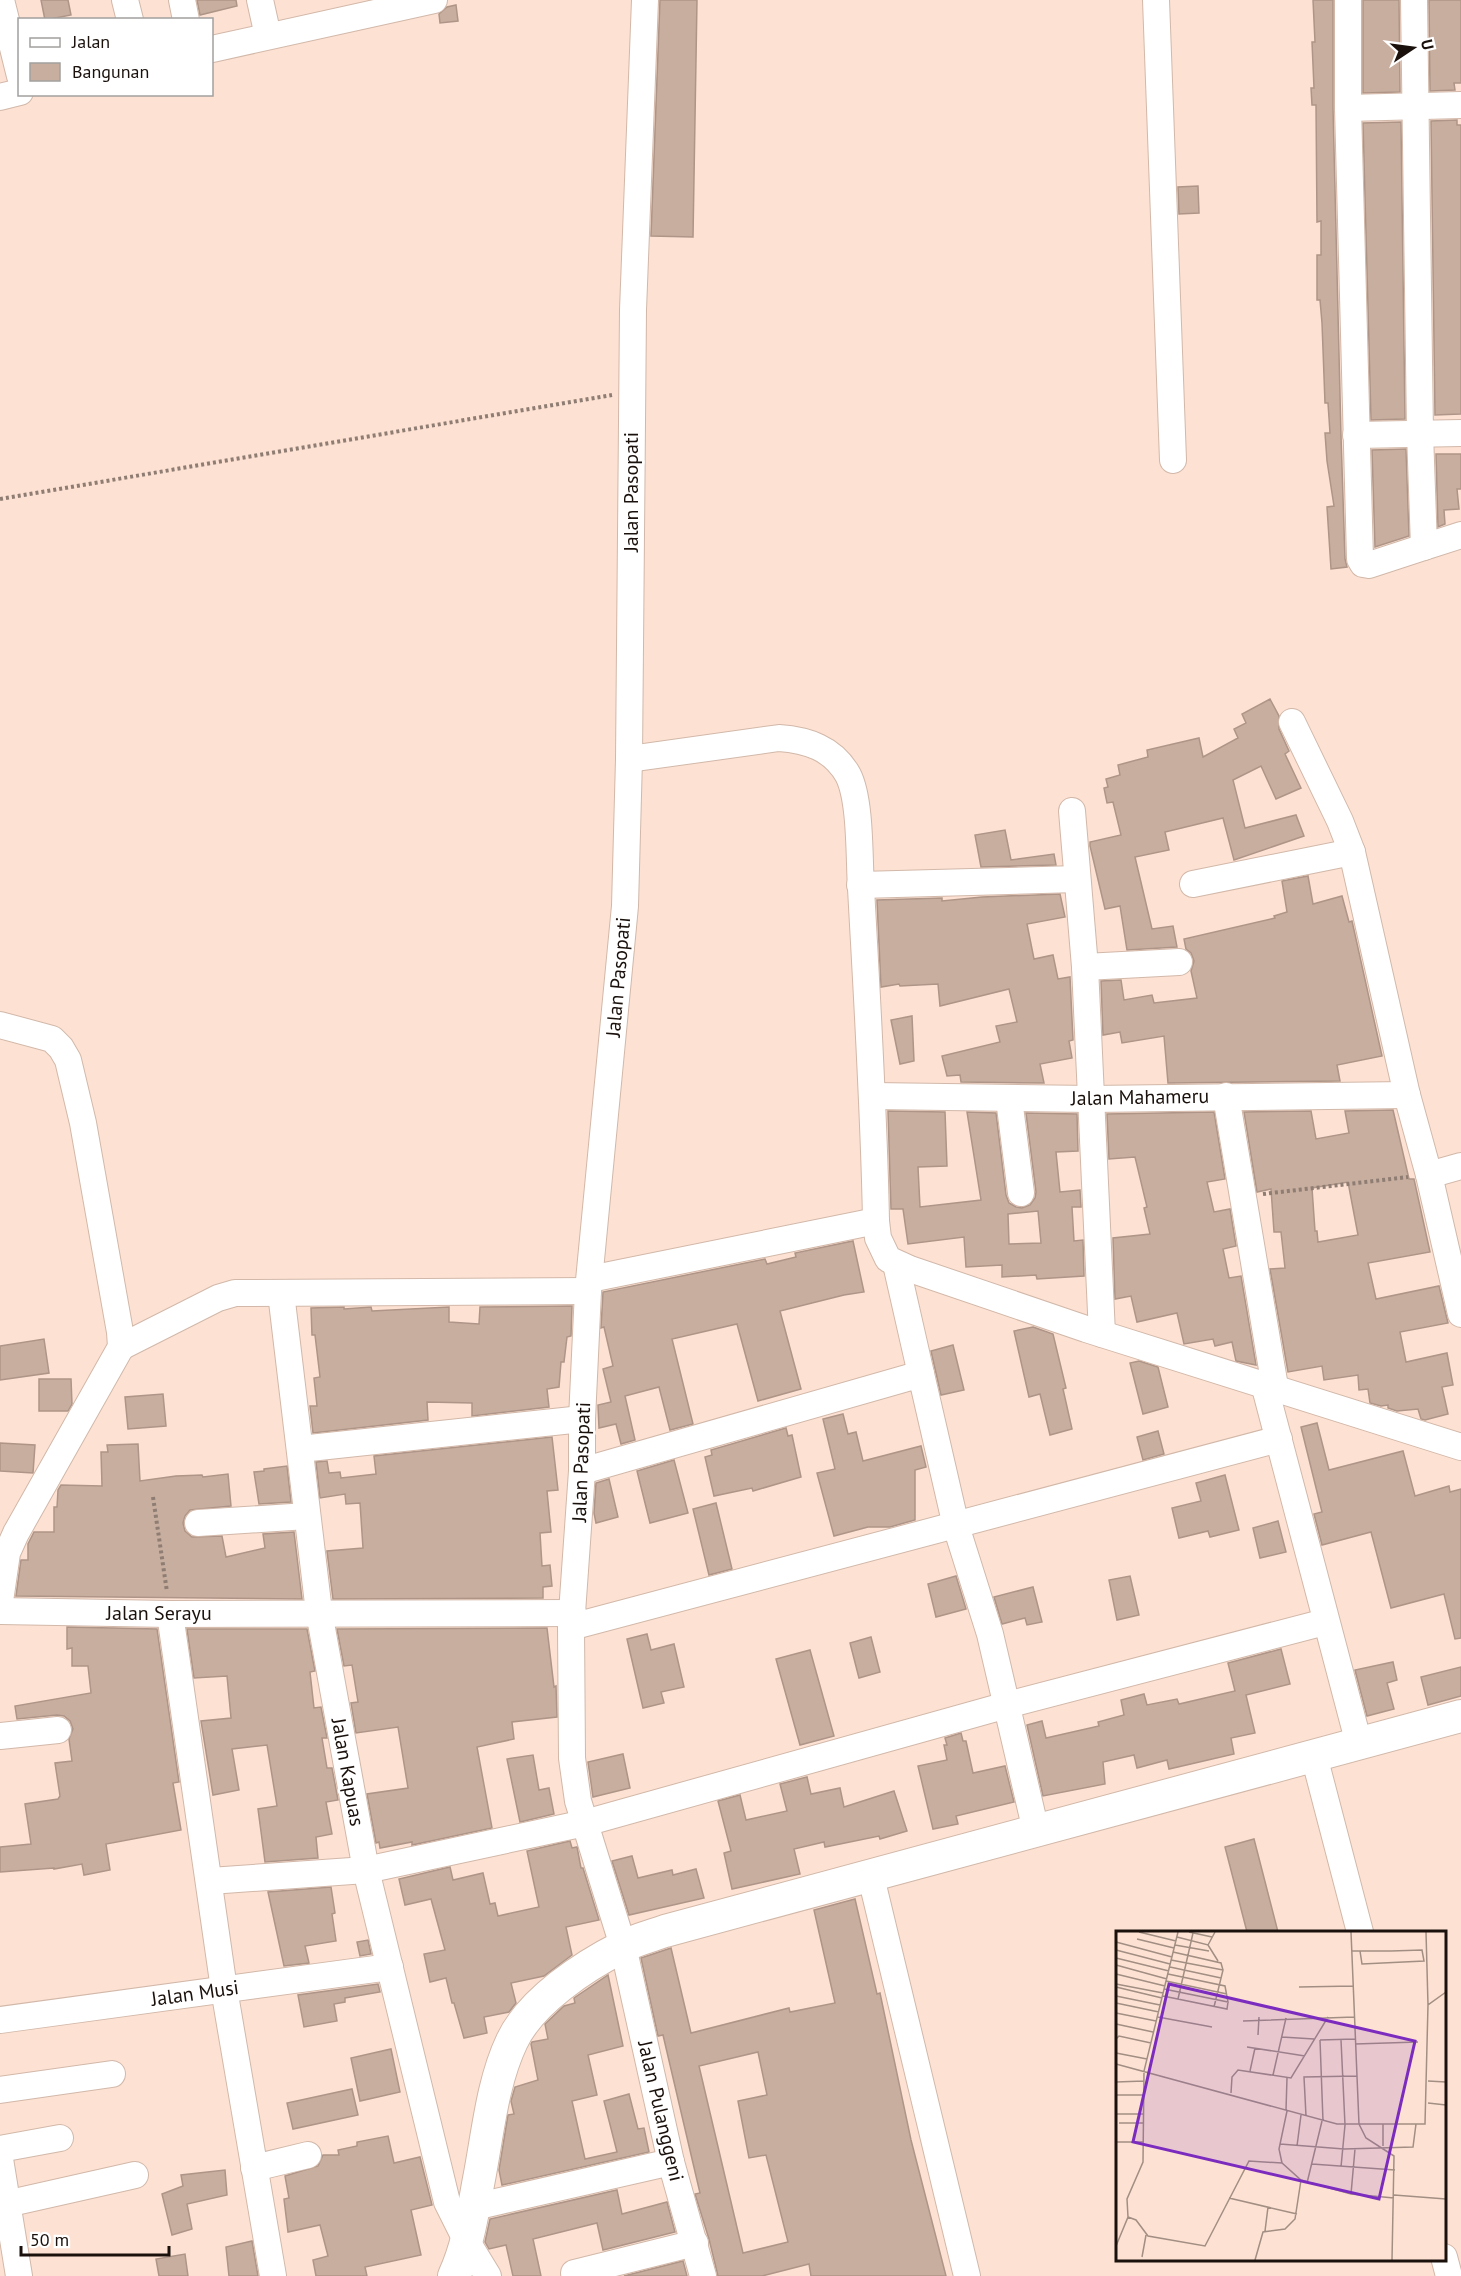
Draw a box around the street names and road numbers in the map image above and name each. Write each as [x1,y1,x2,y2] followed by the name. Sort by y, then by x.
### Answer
[618,432,644,553] street label: Jalan Pasopati
[600,916,636,1039] street label: Jalan Pasopati
[1070,1083,1209,1111] street label: Jalan Mahameru
[566,1401,596,1524] street label: Jalan Pasopati
[105,1600,212,1626] street label: Jalan Serayu
[326,1715,370,1828] street label: Jalan Kapuas
[149,1974,240,2012] street label: Jalan Musi
[632,2037,690,2184] street label: Jalan Pulanggeni

